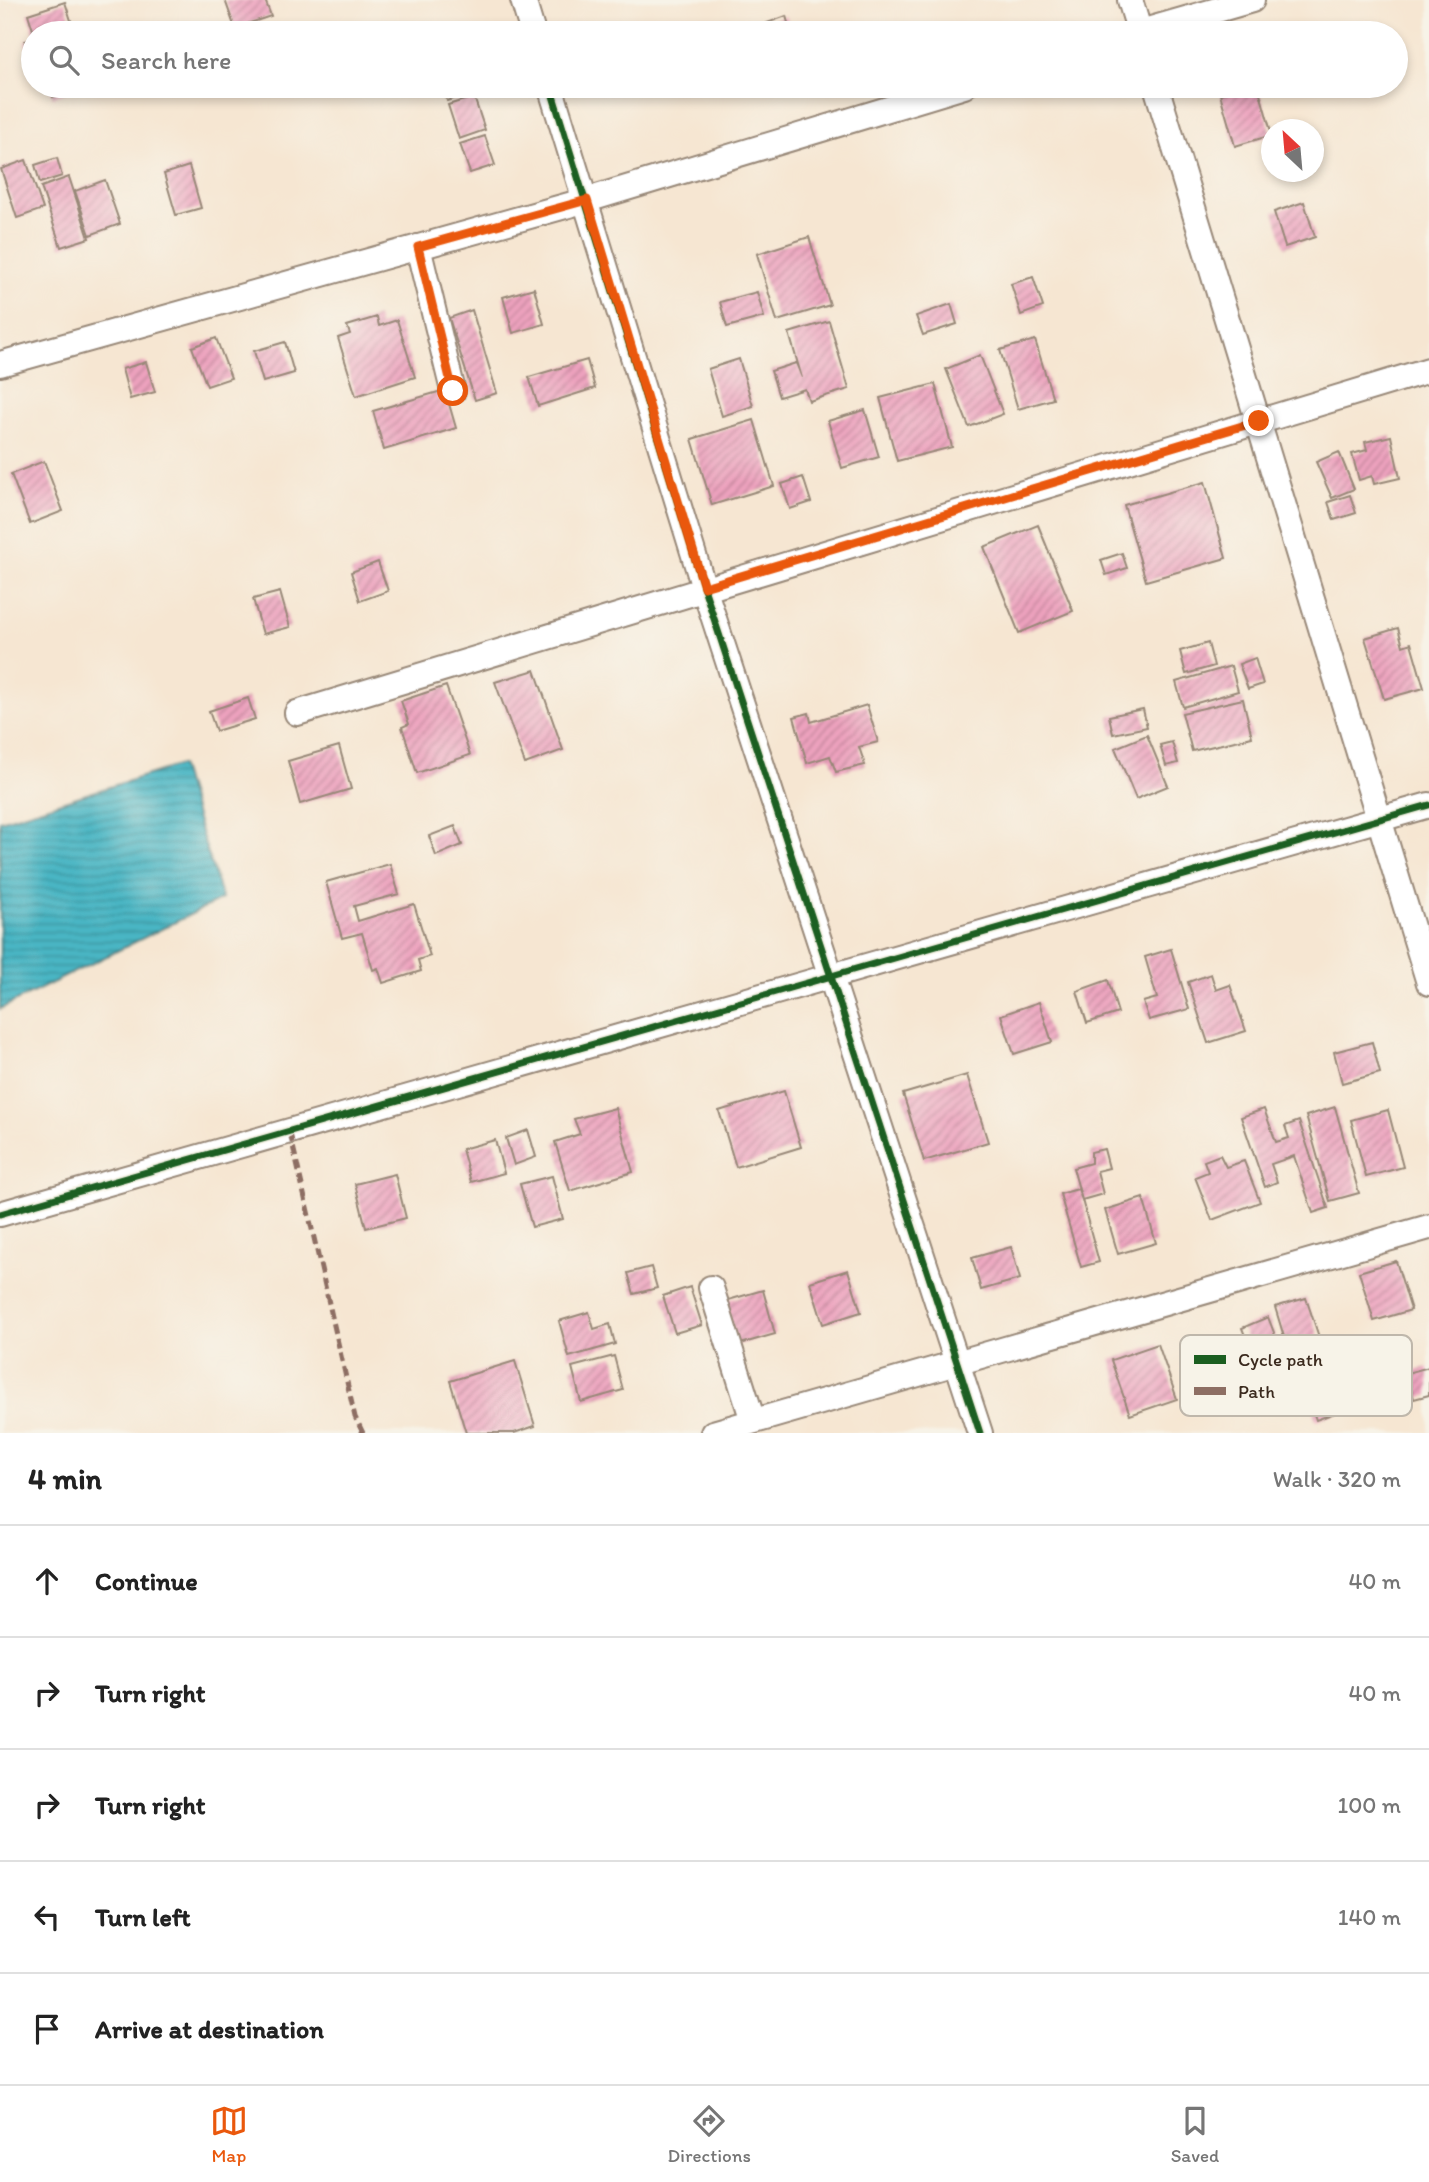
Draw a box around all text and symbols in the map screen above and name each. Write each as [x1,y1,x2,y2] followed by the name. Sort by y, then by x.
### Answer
[21,21,1408,98] search box
[45,41,83,79] icon: search
[101,44,231,76] text: Search here
[1261,119,1324,182] north arrow
[437,375,468,406] route start
[1243,405,1274,436] route end
[1180,1335,1412,1416] legend
[1238,1348,1323,1371] text: Cycle path
[1238,1380,1275,1403] text: Path
[28,1460,102,1497] text: 4 min
[1273,1465,1401,1493] text: Walk · 320 m
[28,1562,66,1600] icon: ahead
[95,1565,198,1597] text: Continue
[1348,1567,1401,1595] text: 40 m
[28,1674,66,1712] icon: right
[95,1677,206,1709] text: Turn right
[1348,1679,1401,1707] text: 40 m
[28,1786,66,1824] icon: right
[95,1789,206,1821] text: Turn right
[1337,1791,1401,1819] text: 100 m
[28,1898,66,1936] icon: left
[95,1901,191,1933] text: Turn left
[1338,1903,1401,1931] text: 140 m
[28,2010,66,2048] icon: arrive
[95,2013,324,2045] text: Arrive at destination
[210,2102,248,2167] tab: Map
[667,2102,751,2167] tab: Directions
[1171,2102,1219,2167] tab: Saved

